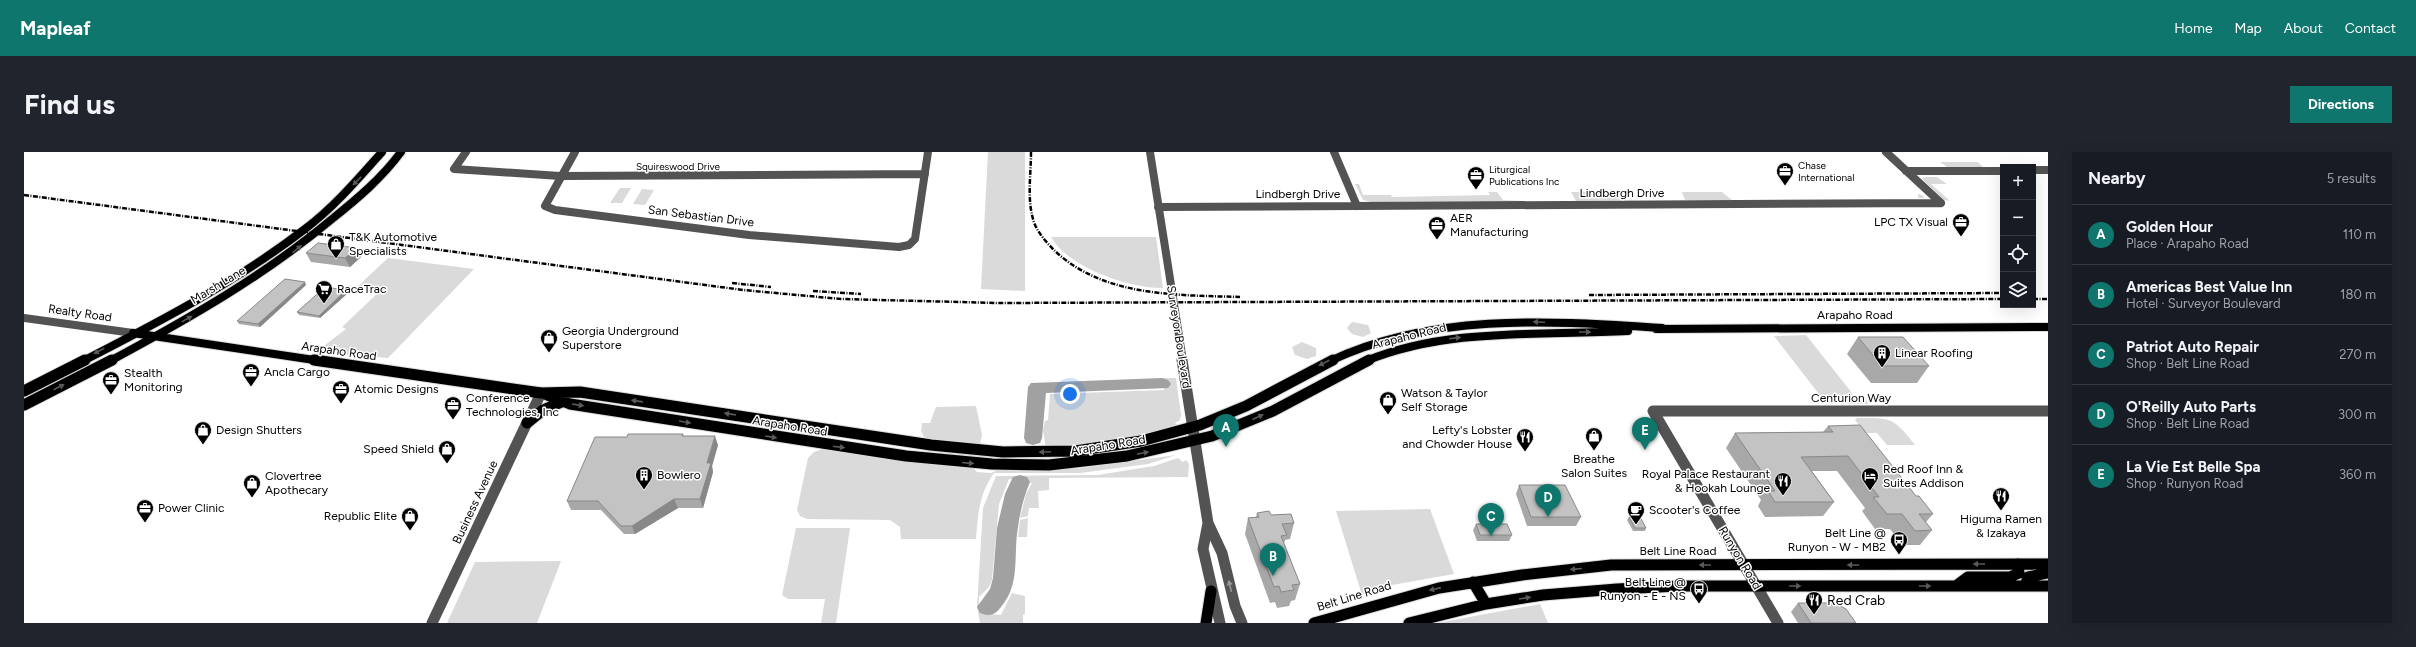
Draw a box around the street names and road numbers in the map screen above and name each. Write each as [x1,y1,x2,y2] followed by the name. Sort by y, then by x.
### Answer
[636,160,721,173] street label: Squireswood Drive
[1580,186,1665,200] street label: Lindbergh Drive
[1256,187,1341,201] street label: Lindbergh Drive
[647,203,755,230] street label: San Sebastian Drive
[188,263,248,307] street label: Marsh Lane
[1164,284,1194,390] street label: Surveyor Boulevard
[47,302,113,324] street label: Realty Road
[1817,308,1893,322] street label: Arapaho Road
[1371,320,1447,352] street label: Arapaho Road
[301,339,377,363] street label: Arapaho Road
[1811,391,1892,405] street label: Centurion Way
[751,413,829,439] street label: Arapaho Road
[1069,432,1147,458] street label: Arapaho Road
[450,458,501,546] street label: Business Avenue
[1716,524,1764,592] street label: Runyon Road
[1640,544,1716,558] street label: Belt Line Road
[1315,578,1393,614] street label: Belt Line Road

